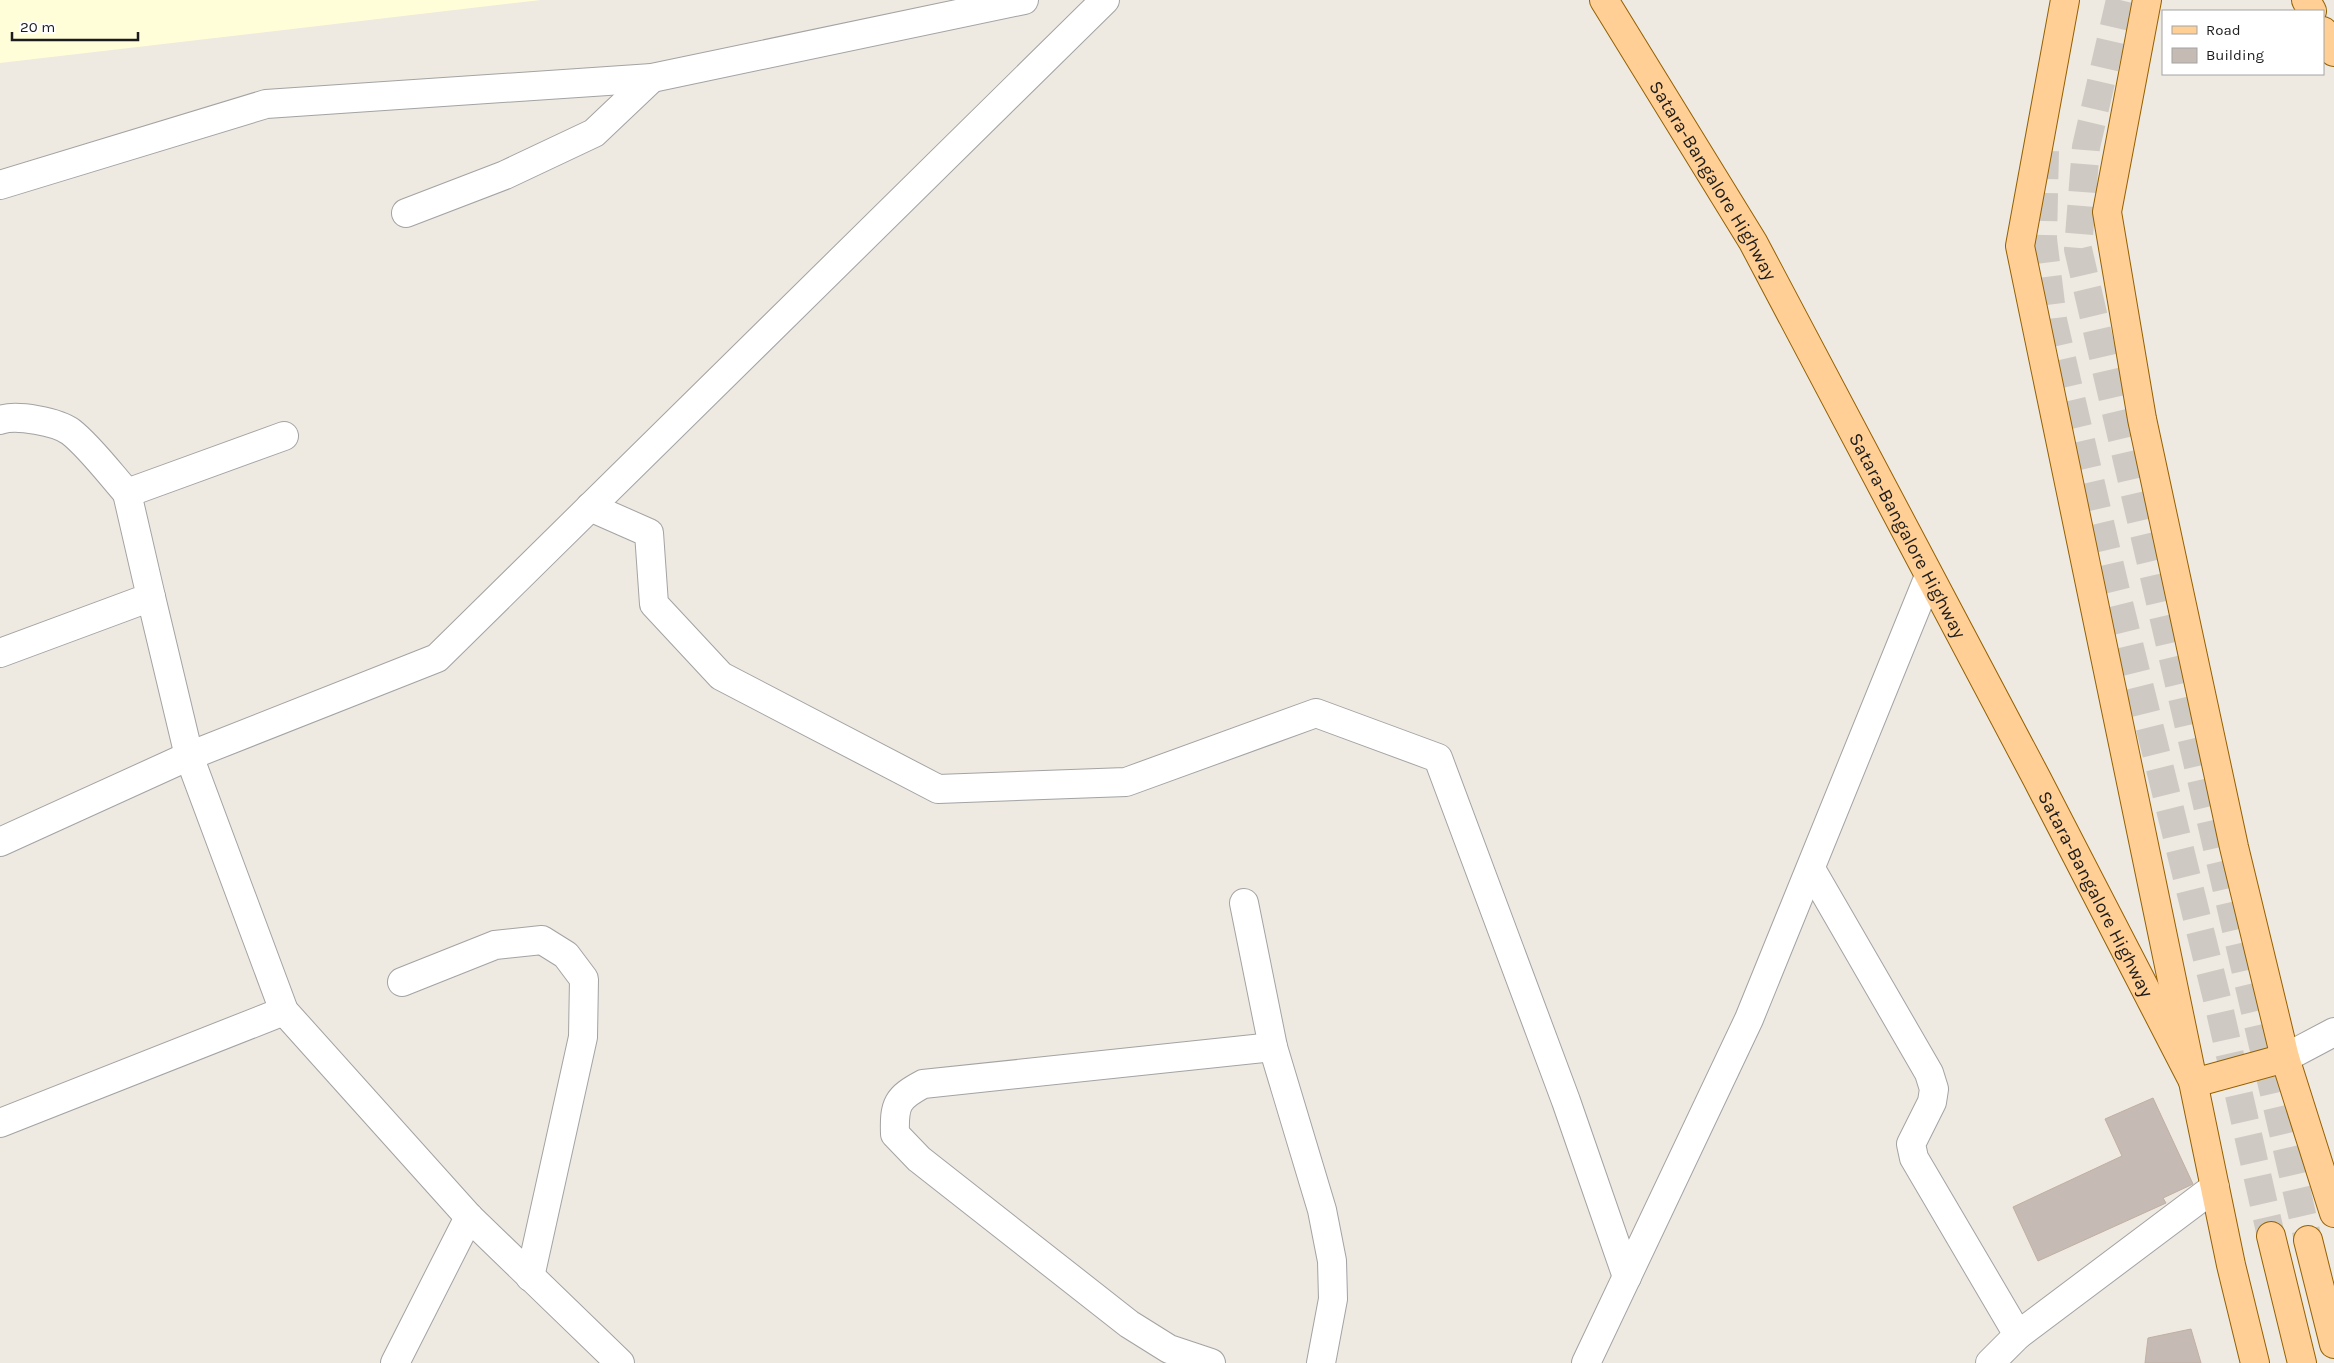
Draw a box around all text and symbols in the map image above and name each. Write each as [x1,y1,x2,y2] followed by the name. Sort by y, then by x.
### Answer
[12,10,139,42] scale bar
[2162,10,2324,75] legend
[20,18,55,36] text: 20 m
[2206,21,2241,39] text: Road
[2206,46,2264,64] text: Building
[1644,77,1781,284] street label: Satara-Bangalore Highway
[1844,429,1971,642] street label: Satara-Bangalore Highway
[2033,788,2158,1001] street label: Satara-Bangalore Highway

